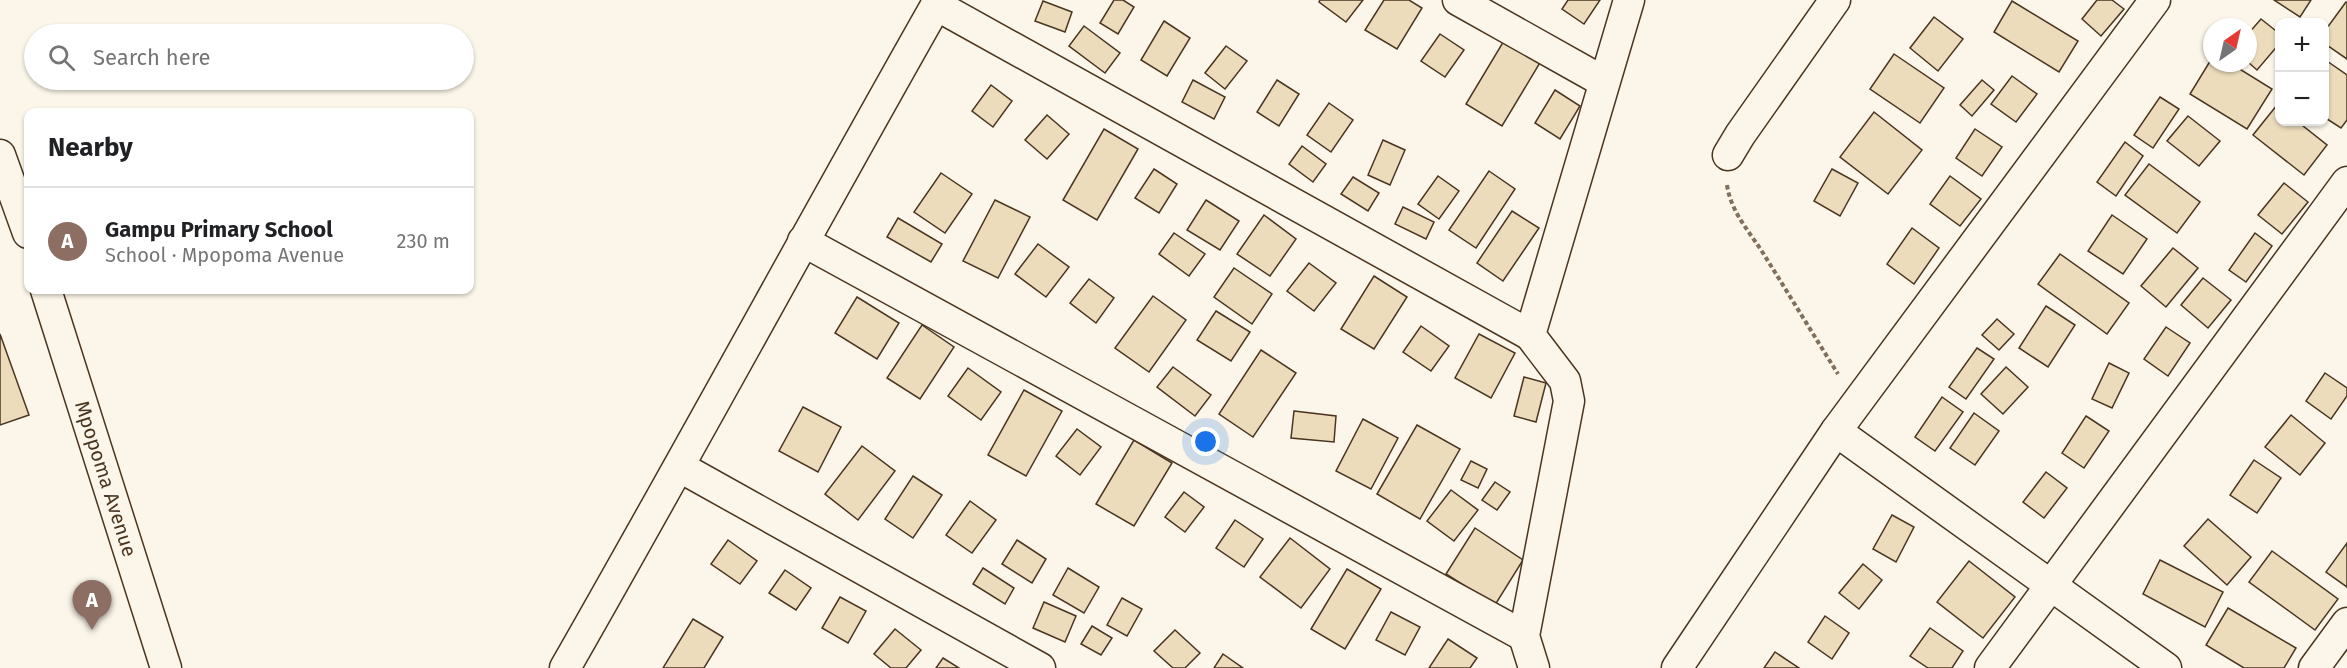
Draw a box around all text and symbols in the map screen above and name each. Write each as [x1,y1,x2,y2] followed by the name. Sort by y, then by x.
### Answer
[2203,18,2257,72] north arrow
[2275,18,2329,126] map controls
[2275,18,2329,72] button: +
[24,24,474,90] search box
[45,41,78,74] icon: search
[93,44,211,71] text: Search here
[2275,72,2329,126] button: −
[48,132,133,163] text: Nearby
[105,216,333,243] text: Gampu Primary School
[62,229,73,253] text: A
[397,229,450,253] text: 230 m
[105,243,344,267] text: School · Mpopoma Avenue
[70,398,142,560] street label: Mpopoma Avenue
[1191,427,1220,456] your location
[72,580,112,630] pin: A

